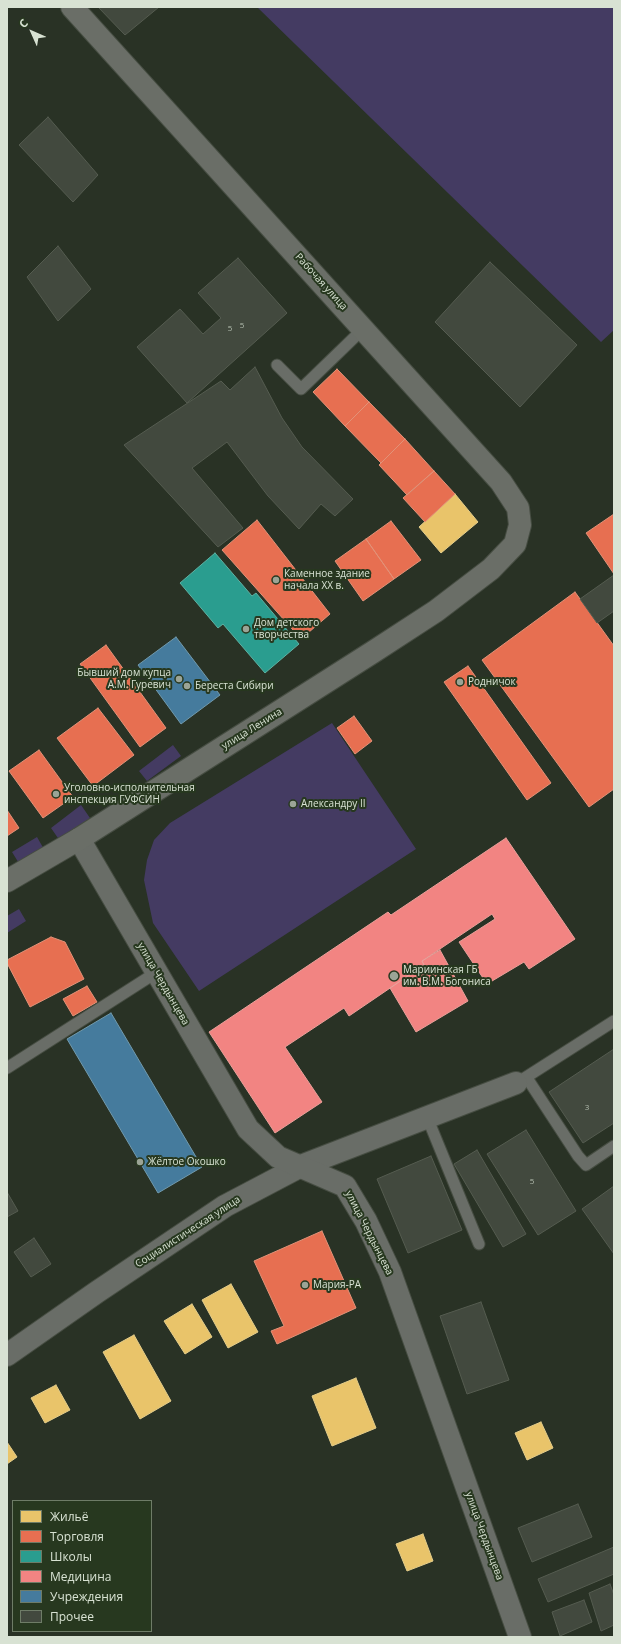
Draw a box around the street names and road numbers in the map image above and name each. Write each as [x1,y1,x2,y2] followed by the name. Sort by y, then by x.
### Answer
[292,251,350,313] street label: Рабочая улица
[220,706,284,752] street label: улица Ленина
[135,941,191,1027] street label: улица Чердынцева
[343,1189,395,1277] street label: улица Чердынцева
[133,1194,243,1270] street label: Социалистическая улица
[462,1490,506,1582] street label: улица Чердынцева

